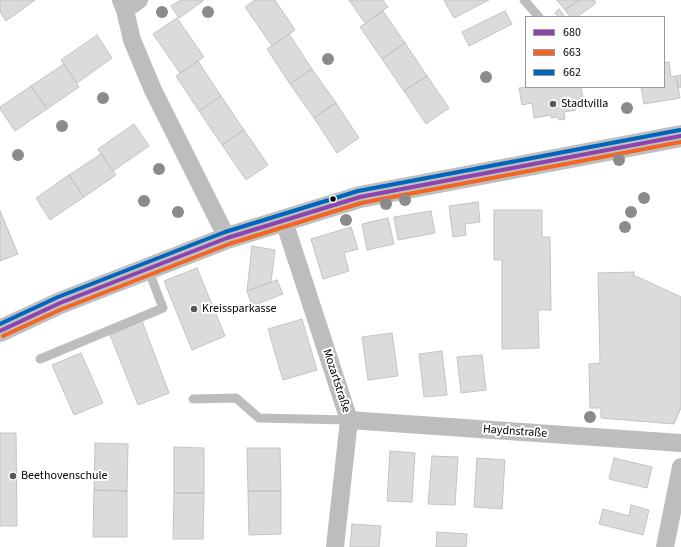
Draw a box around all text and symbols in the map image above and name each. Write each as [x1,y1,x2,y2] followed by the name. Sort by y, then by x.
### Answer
[525,16,665,88] legend
[563,24,581,41] text: 680
[563,44,581,61] text: 663
[563,64,581,81] text: 662
[561,97,608,111] place label: Stadtvilla
[548,99,558,109] marker: Stadtvilla
[328,194,338,204] unlabelled marker
[202,302,277,316] place label: Kreissparkasse
[189,304,199,314] marker: Kreissparkasse
[319,347,353,415] street label: Mozartstraße
[482,423,548,441] street label: Haydnstraße
[21,469,108,483] place label: Beethovenschule
[8,471,18,481] marker: Beethovenschule

